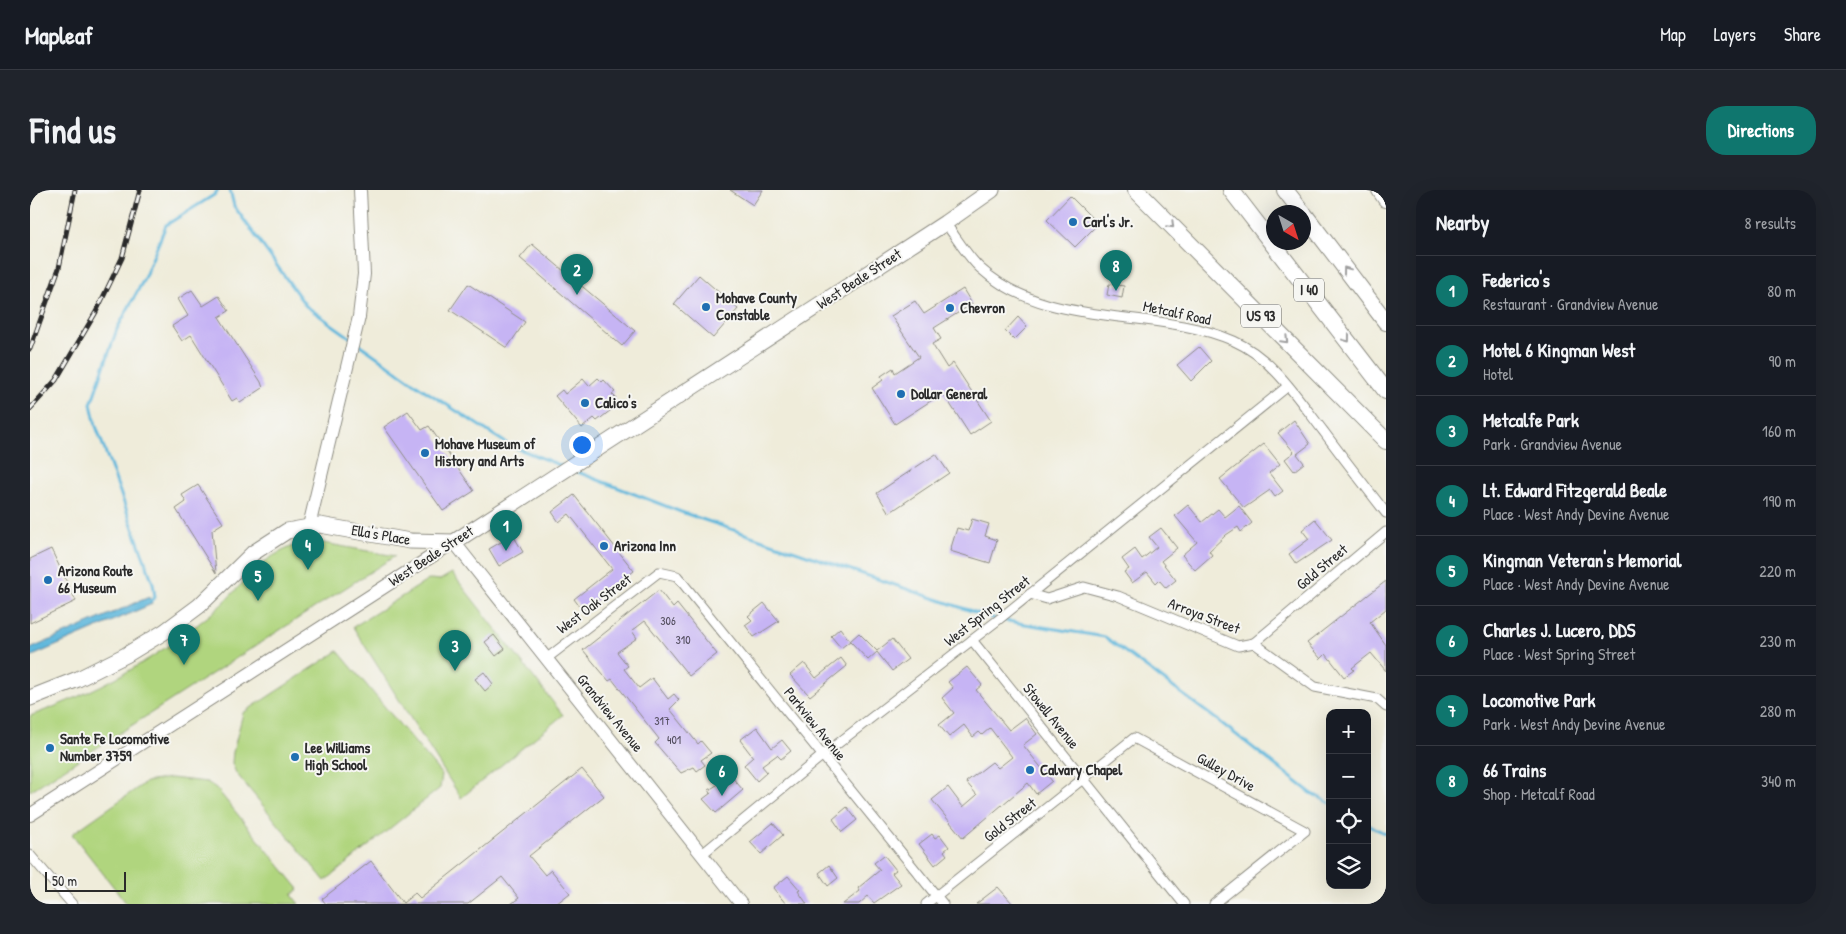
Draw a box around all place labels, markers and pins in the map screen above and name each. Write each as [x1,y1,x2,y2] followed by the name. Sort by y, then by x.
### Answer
[1083,211,1133,232] place label: Carl's Jr.
[1067,216,1079,228] marker: Carl's Jr.
[1100,250,1132,291] pin: 8
[561,254,593,295] pin: 2
[716,287,798,325] place label: Mohave County Constable
[960,297,1005,318] place label: Chevron
[700,301,712,313] marker: Mohave County Constable
[944,302,956,314] marker: Chevron
[911,383,988,404] place label: Dollar General
[895,388,907,400] marker: Dollar General
[595,392,637,413] place label: Calico's
[579,397,591,409] marker: Calico's
[435,433,536,472] place label: Mohave Museum of History and Arts
[419,447,431,459] marker: Mohave Museum of History and Arts
[490,510,522,551] pin: 1
[292,529,324,570] pin: 4
[614,535,676,556] place label: Arizona Inn
[598,540,610,552] marker: Arizona Inn
[58,560,133,598] place label: Arizona Route 66 Museum
[242,560,274,601] pin: 5
[42,574,54,586] marker: Arizona Route 66 Museum
[168,624,200,665] pin: 7
[439,630,471,671] pin: 3
[60,728,169,766] place label: Sante Fe Locomotive Number 3759
[305,737,370,776] place label: Lee Williams High School
[44,742,56,754] marker: Sante Fe Locomotive Number 3759
[289,751,301,763] marker: Lee Williams High School
[706,755,738,796] pin: 6
[1040,759,1123,781] place label: Calvary Chapel
[1024,764,1036,776] marker: Calvary Chapel

